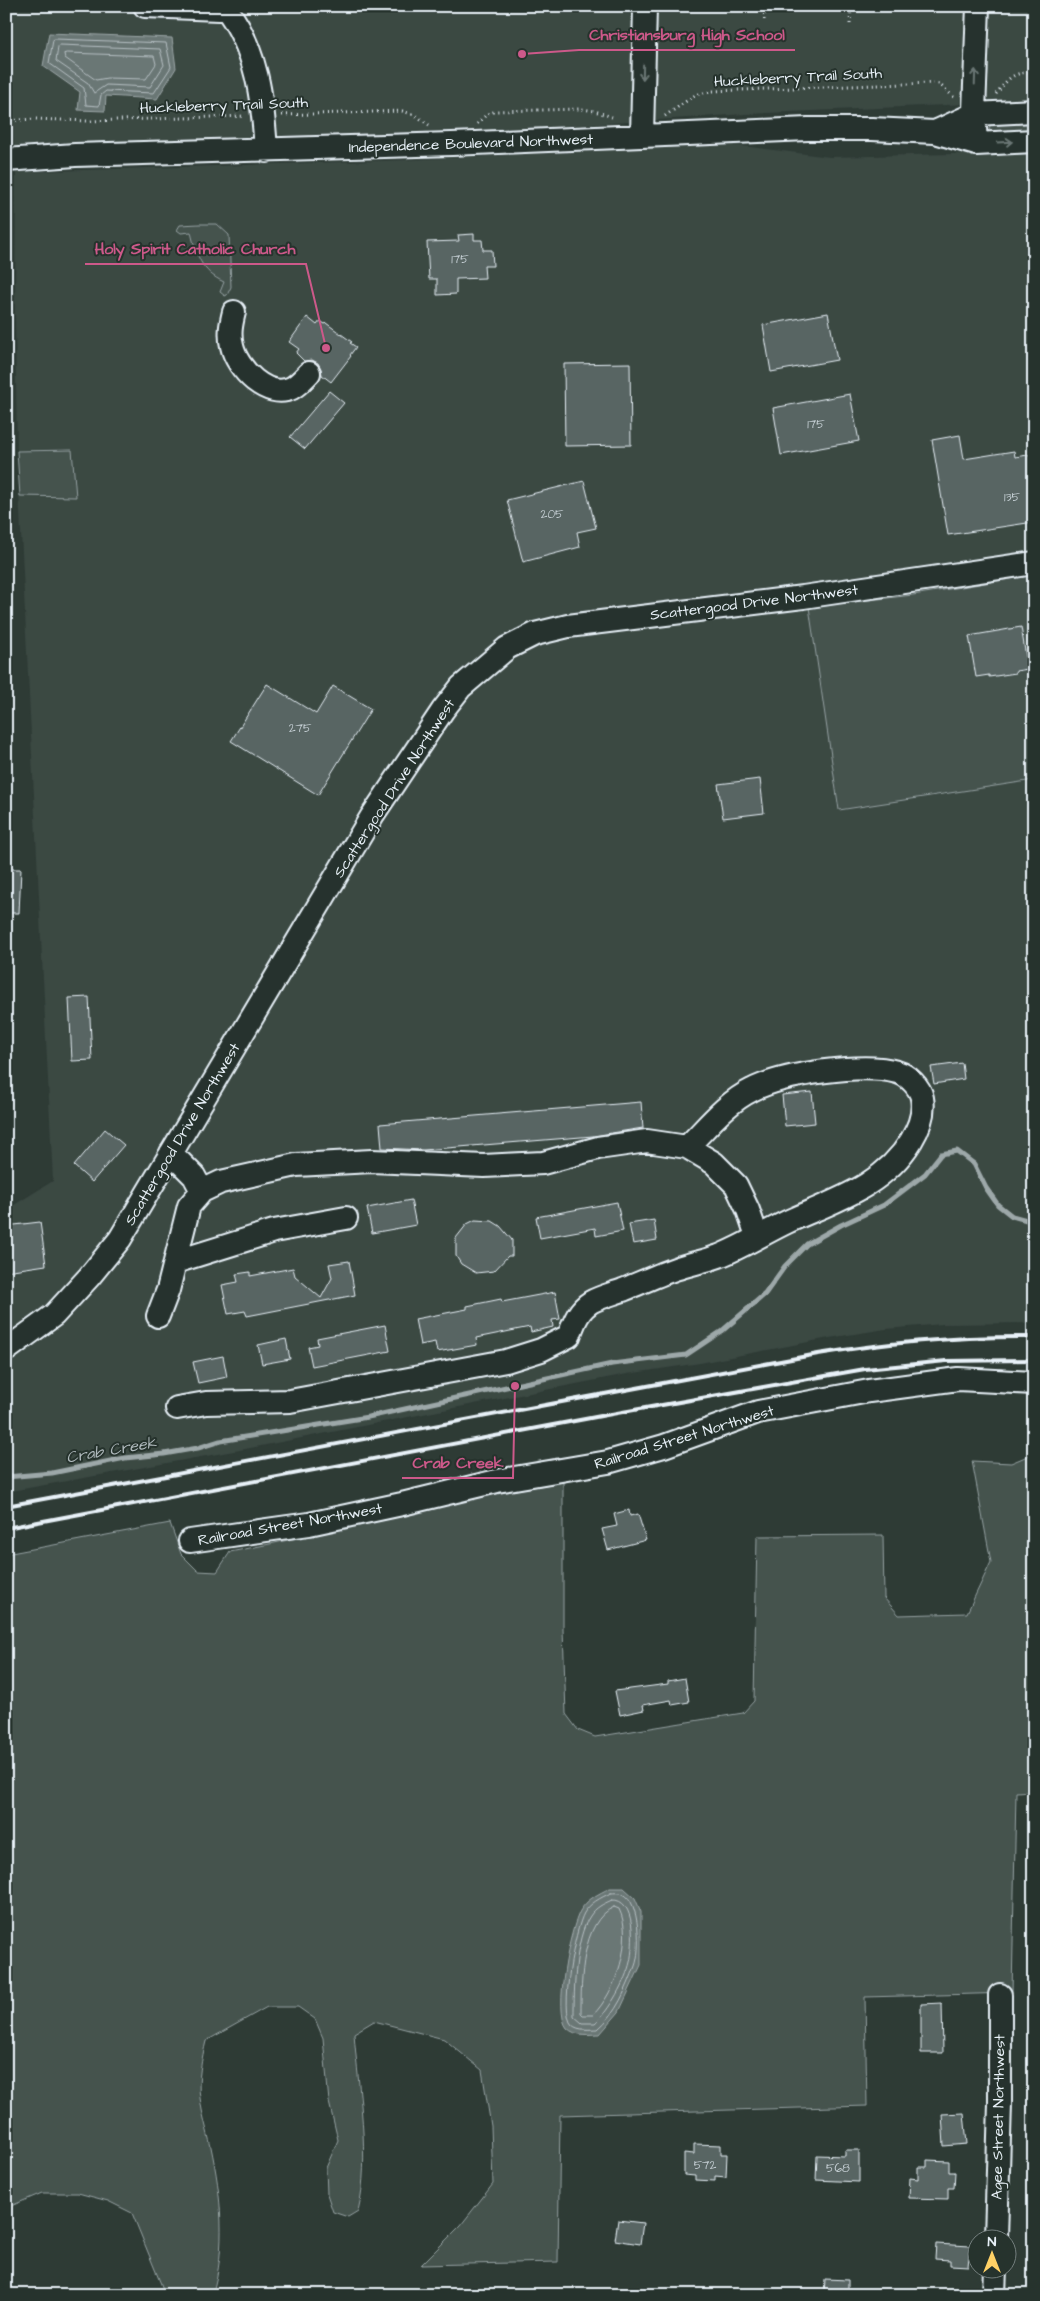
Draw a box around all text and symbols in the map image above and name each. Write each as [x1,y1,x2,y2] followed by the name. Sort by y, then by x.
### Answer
[579,19,795,50] callout: Christiansburg High School
[589,24,785,48] text: Christiansburg High School
[713,63,883,93] street label: Huckleberry Trail South
[638,64,648,80] one-way arrow
[971,70,980,86] one-way arrow
[140,92,309,120] street label: Huckleberry Trail South
[348,129,594,158] street label: Independence Boulevard Northwest
[997,138,1013,147] one-way arrow
[85,233,306,264] callout: Holy Spirit Catholic Church
[95,238,296,261] text: Holy Spirit Catholic Church
[451,251,469,268] house number: 175
[807,416,825,433] house number: 175
[1004,489,1021,506] house number: 135
[541,506,564,523] house number: 205
[649,579,859,627] street label: Scattergood Drive Northwest
[329,695,461,882] street label: Scattergood Drive Northwest
[289,720,312,737] house number: 275
[120,1039,246,1230] street label: Scattergood Drive Northwest
[592,1400,777,1475] street label: Railroad Street Northwest
[64,1431,159,1469] water label: Crab Creek
[402,1447,513,1478] callout: Crab Creek
[413,1452,504,1474] text: Crab Creek
[196,1498,384,1551] street label: Railroad Street Northwest
[987,2034,1011,2200] street label: Agee Street Northwest
[694,2157,717,2174] house number: 572
[826,2160,850,2177] house number: 568
[968,2228,1018,2278] north arrow
[988,2232,997,2252] text: N

